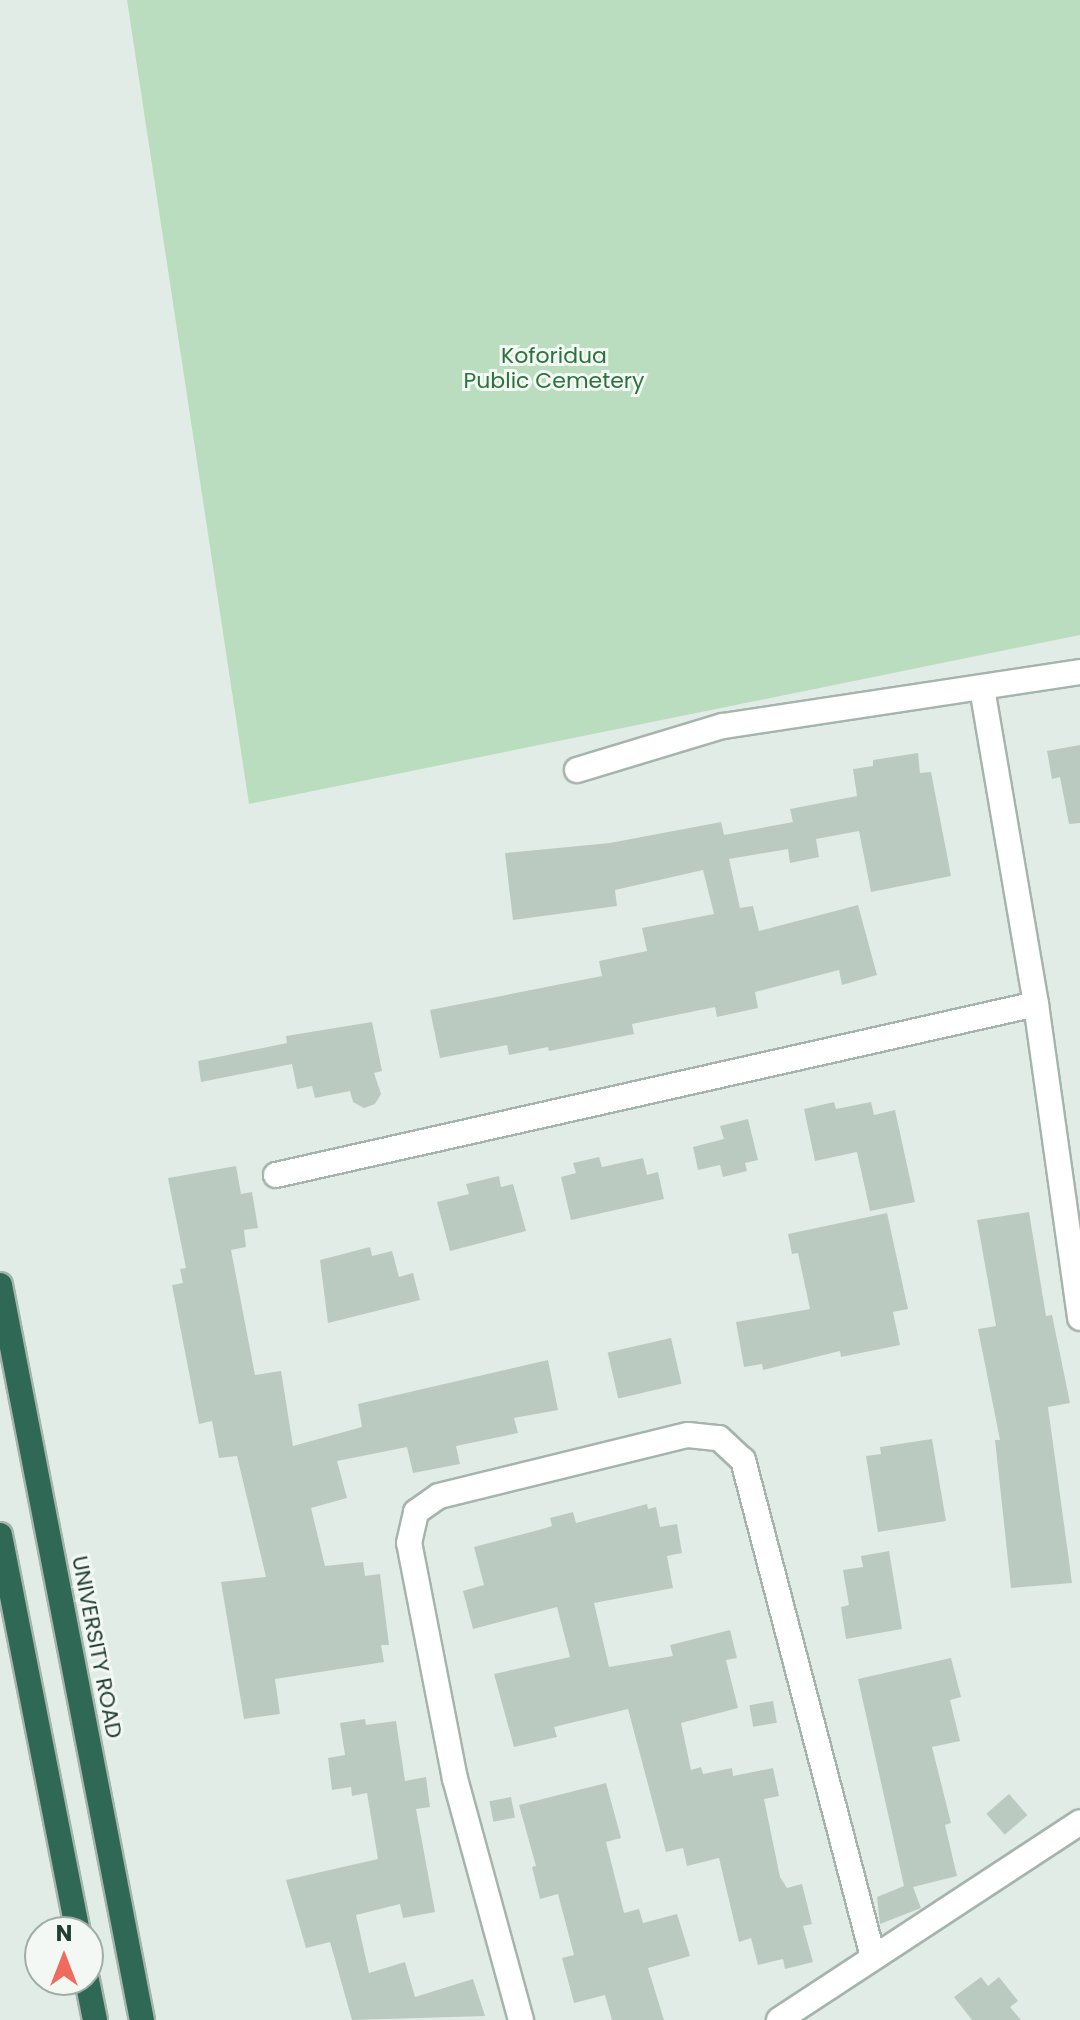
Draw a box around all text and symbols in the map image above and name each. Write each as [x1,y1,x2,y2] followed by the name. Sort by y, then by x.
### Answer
[464,342,644,394] park label: Koforidua Public Cemetery
[66,1554,128,1740] street label: UNIVERSITY ROAD
[24,1916,104,1996] north arrow
[56,1918,72,1949] text: N

